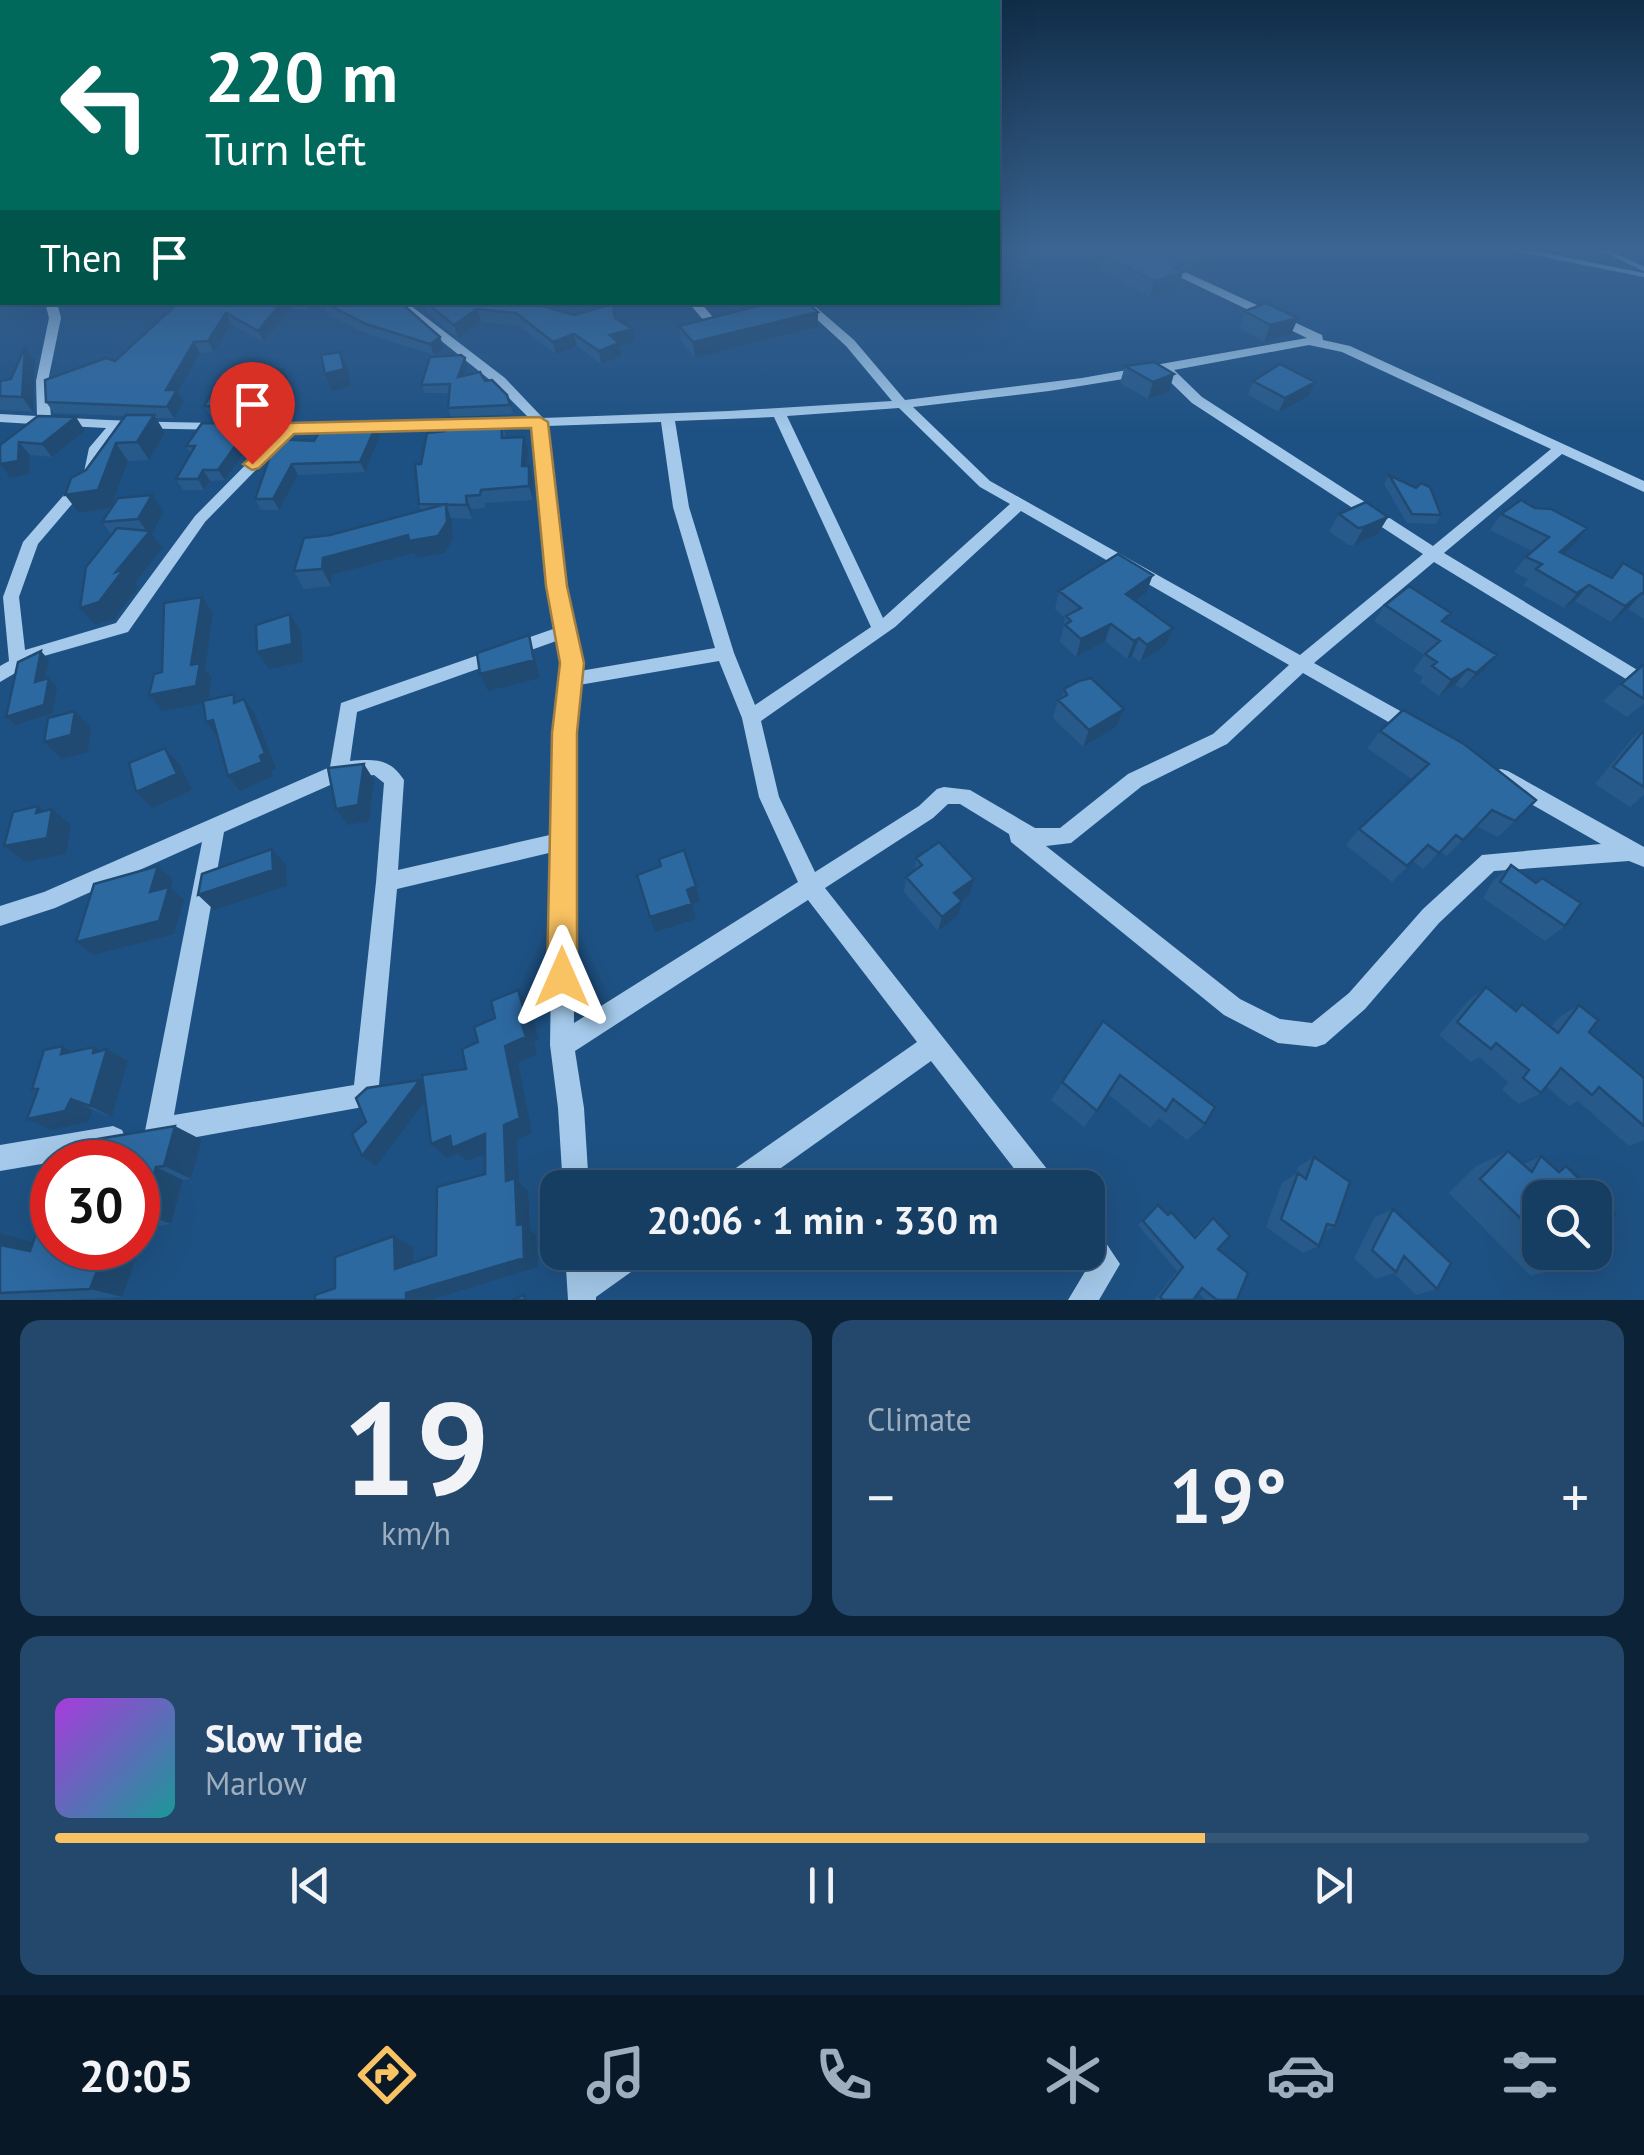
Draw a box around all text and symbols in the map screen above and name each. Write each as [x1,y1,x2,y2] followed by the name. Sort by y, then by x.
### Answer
[205,31,398,121] text: 220 m
[40,40,170,170] icon: left
[205,119,366,177] text: Turn left
[142,230,197,285] icon: arrive
[40,233,122,282] text: Then
[210,362,295,465] pin
[225,377,280,432] icon: arrive
[510,925,614,1029] position arrow
[30,1140,160,1270] speed limit sign: 30
[1522,1180,1612,1270] map controls
[1522,1180,1612,1270] button: search
[647,1195,998,1244] text: 20:06 · 1 min · 330 m
[342,1363,490,1531] text: 19
[867,1398,972,1440] text: Climate
[1169,1447,1287,1544] text: 19°
[867,1461,895,1532] text: −
[1561,1461,1589,1532] text: +
[381,1512,451,1554] text: km/h
[205,1713,363,1762] text: Slow Tide
[205,1762,307,1804] text: Marlow
[283,1858,338,1913] icon: previous
[794,1858,849,1913] icon: pause
[1306,1858,1361,1913] icon: next
[352,2040,422,2110] icon: directions
[581,2040,651,2110] icon: music
[809,2040,879,2110] icon: phone
[1038,2040,1108,2110] icon: climate
[1266,2040,1336,2110] icon: car
[1495,2040,1565,2110] icon: filters
[79,2046,193,2104] text: 20:05

